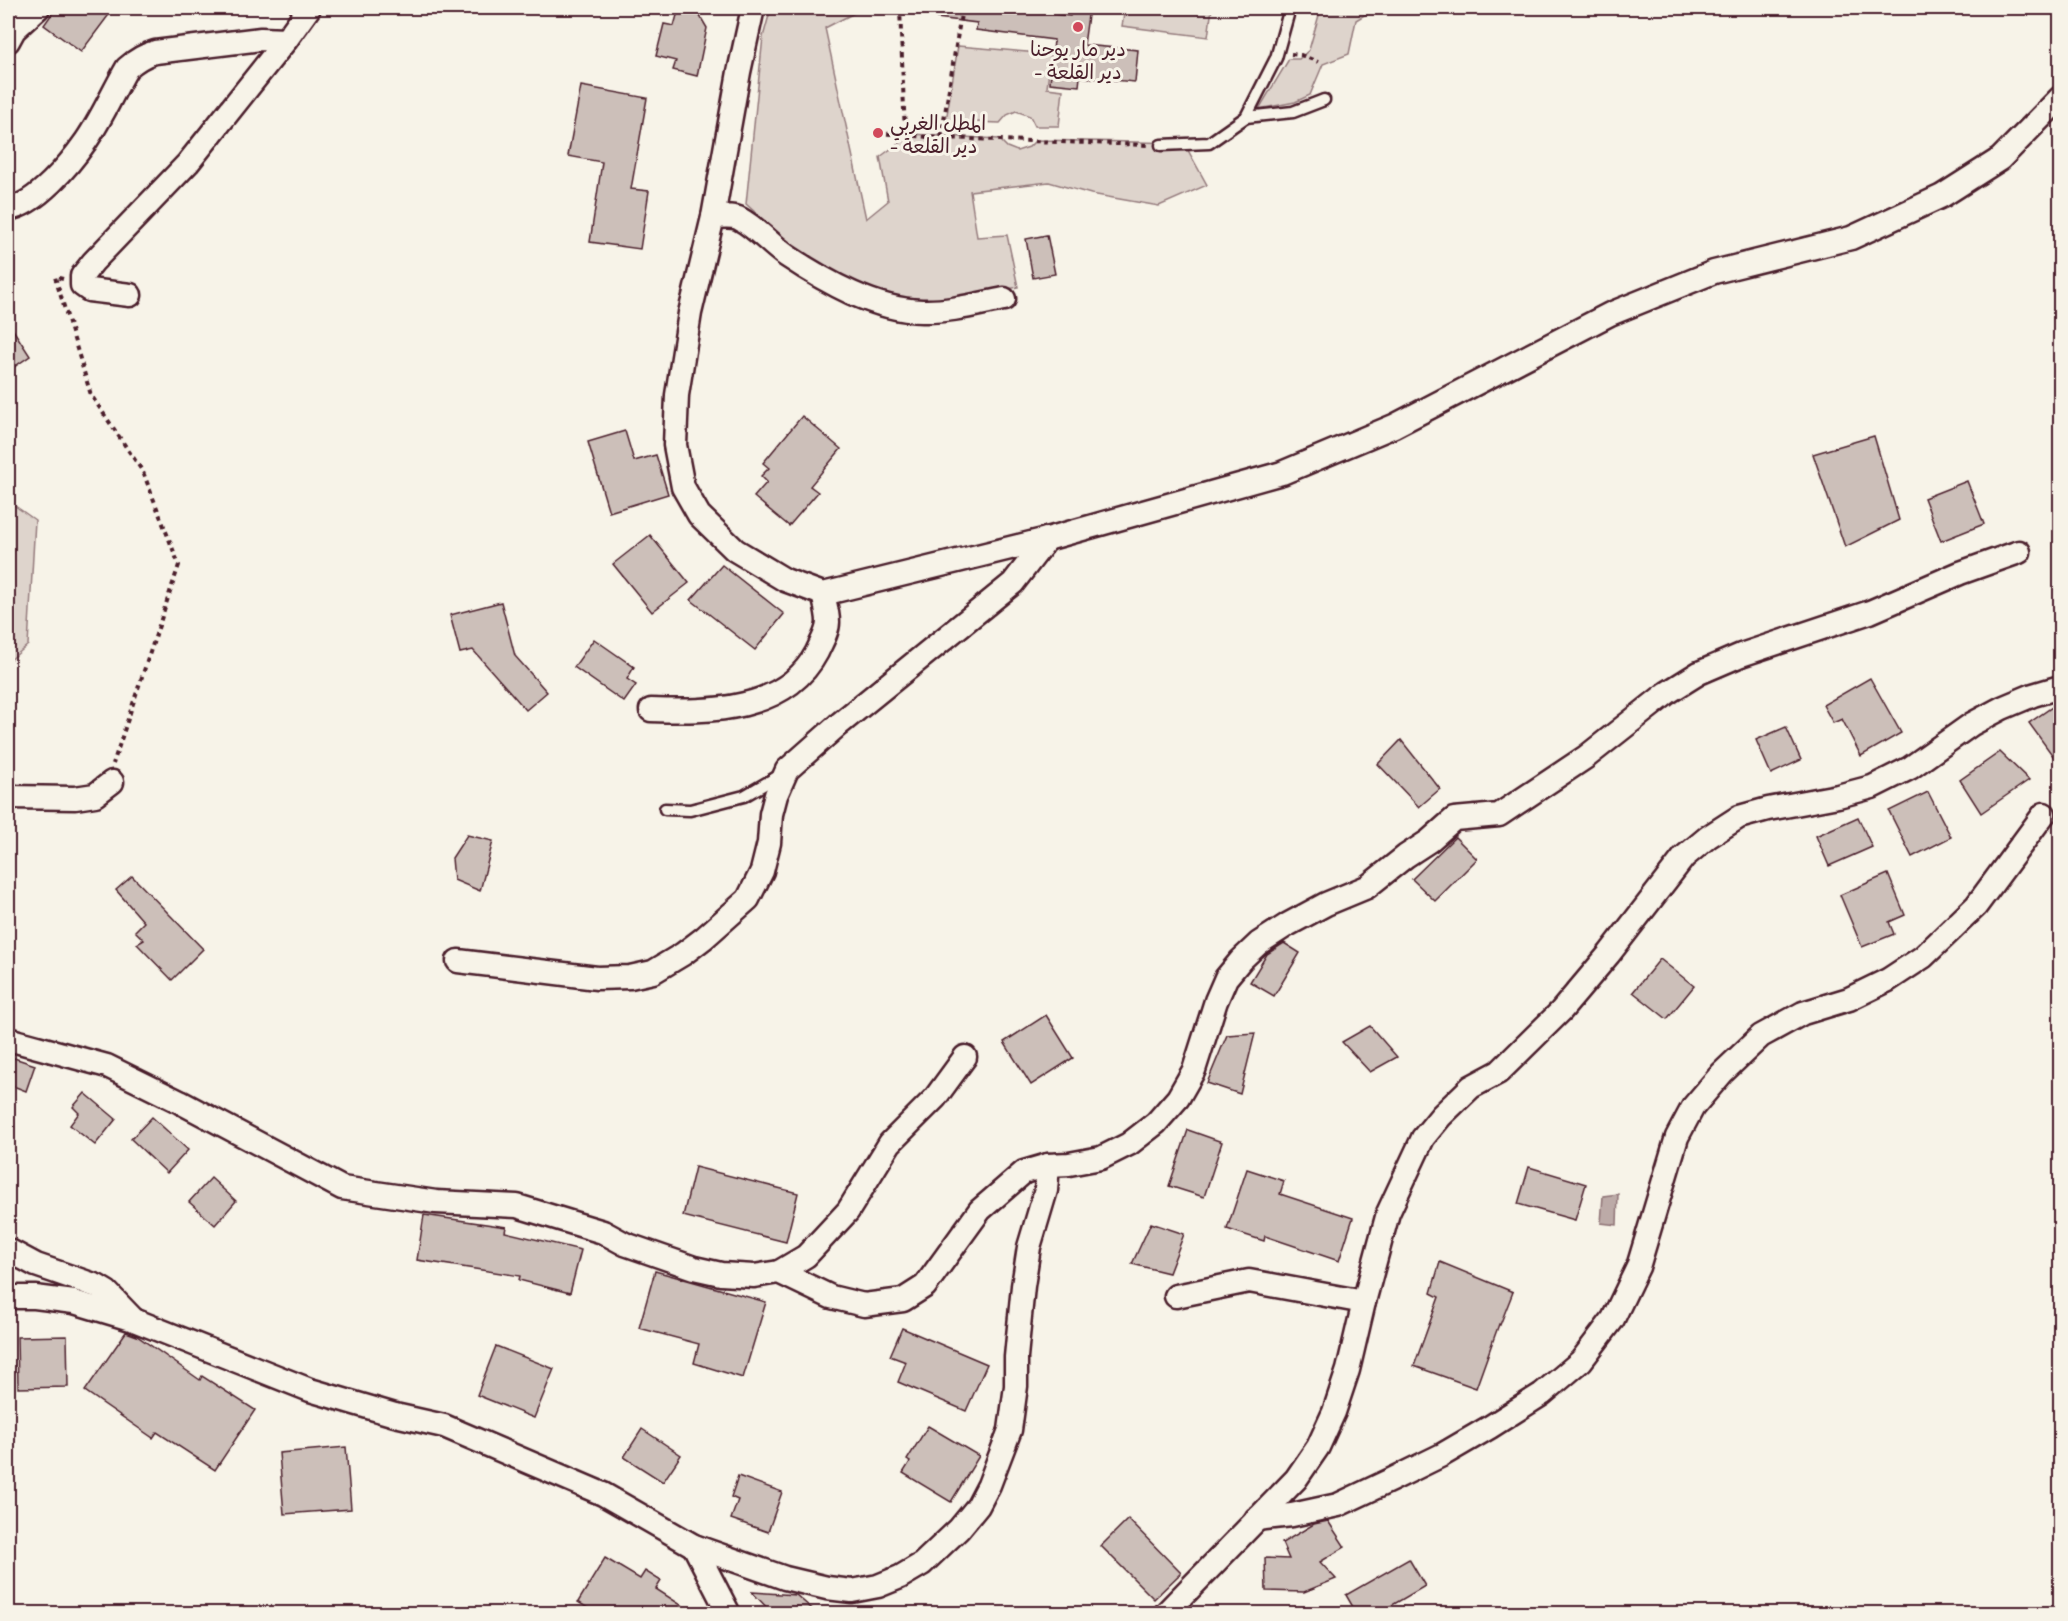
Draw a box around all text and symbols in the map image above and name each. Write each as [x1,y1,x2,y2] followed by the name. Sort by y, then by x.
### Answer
[1071,20,1085,34] marker: دير مار يوحنا - دير القلعة
[1030,35,1126,85] place label: دير مار يوحنا - دير القلعة
[890,109,986,159] place label: المطل الغربي - دير القلعة
[871,126,885,140] marker: المطل الغربي - دير القلعة

